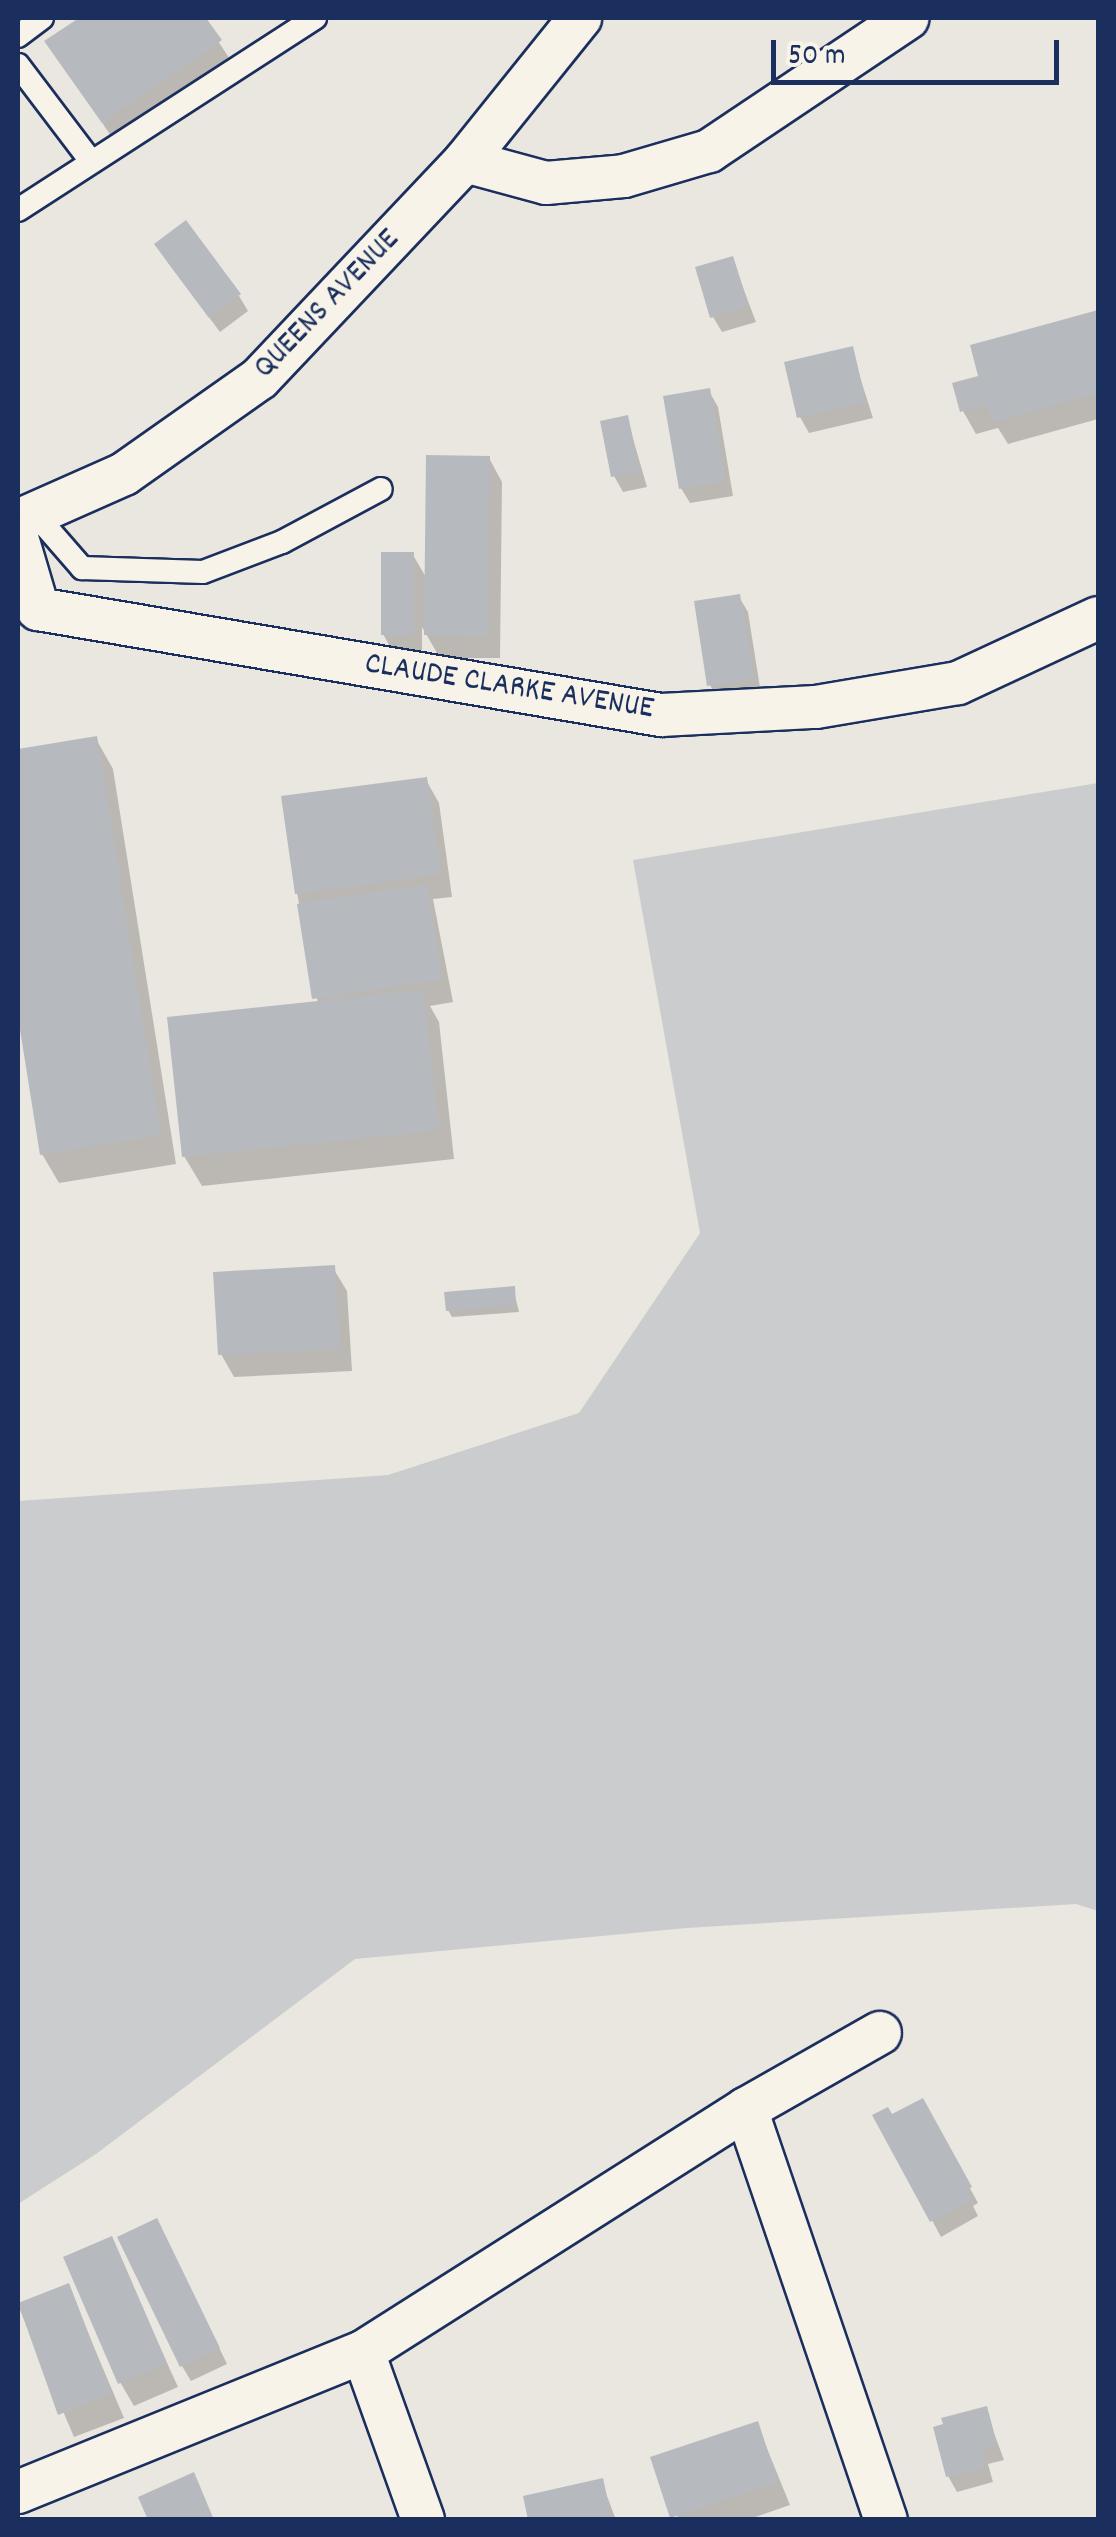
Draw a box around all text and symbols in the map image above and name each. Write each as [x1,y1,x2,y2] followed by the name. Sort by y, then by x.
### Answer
[776,20,1064,82] scale bar
[788,36,846,79] text: 50 m
[247,222,409,388] street label: QUEENS AVENUE
[362,646,656,730] street label: CLAUDE CLARKE AVENUE

